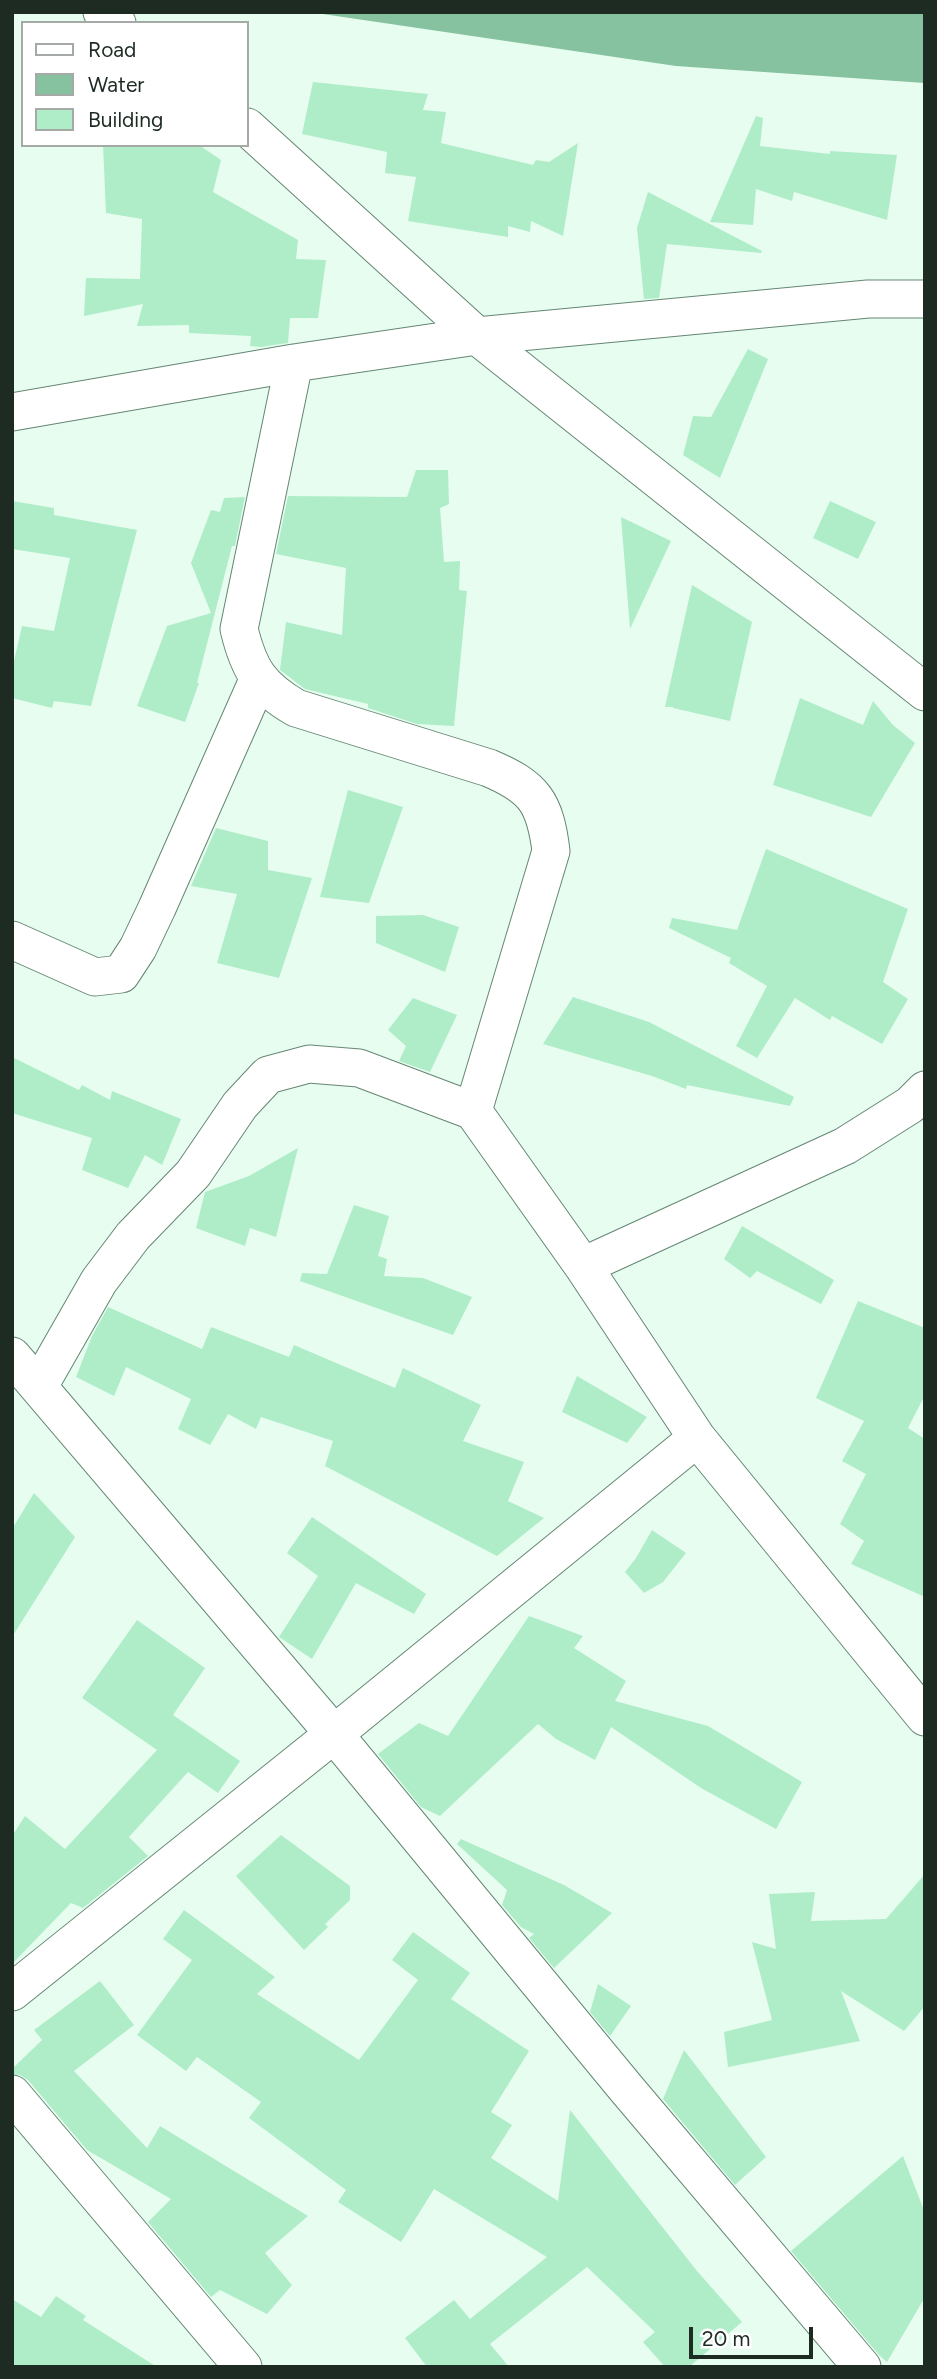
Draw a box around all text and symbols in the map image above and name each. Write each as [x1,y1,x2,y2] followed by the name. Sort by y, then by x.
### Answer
[21,21,248,147] legend
[88,37,136,62] text: Road
[88,72,144,97] text: Water
[88,107,163,132] text: Building
[692,2312,816,2356] scale bar
[702,2326,750,2351] text: 20 m

